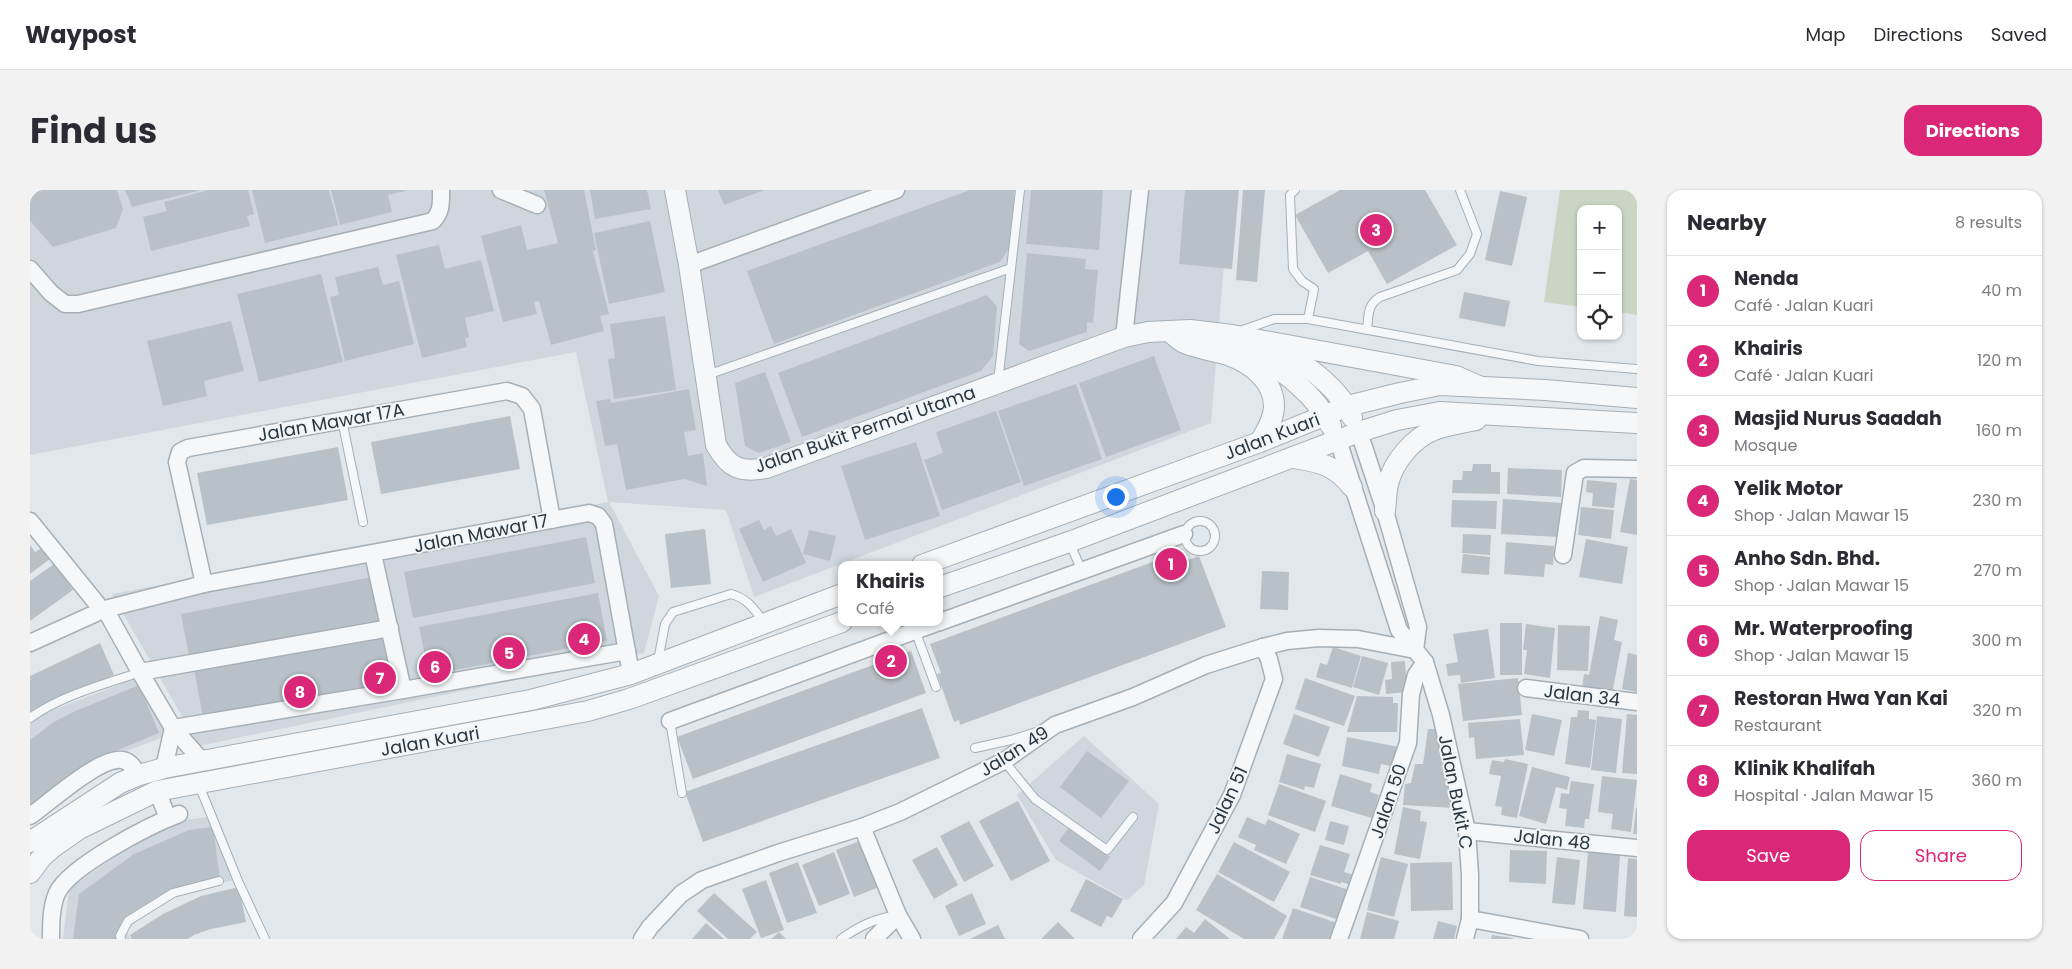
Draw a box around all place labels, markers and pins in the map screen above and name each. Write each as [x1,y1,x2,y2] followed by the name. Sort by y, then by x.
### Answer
[1360,211,1392,249] pin: 3
[1155,545,1187,583] pin: 1
[568,620,600,658] pin: 4
[493,634,525,672] pin: 5
[875,642,907,680] pin: 2
[419,648,451,686] pin: 6
[364,659,396,697] pin: 7
[284,673,316,711] pin: 8

